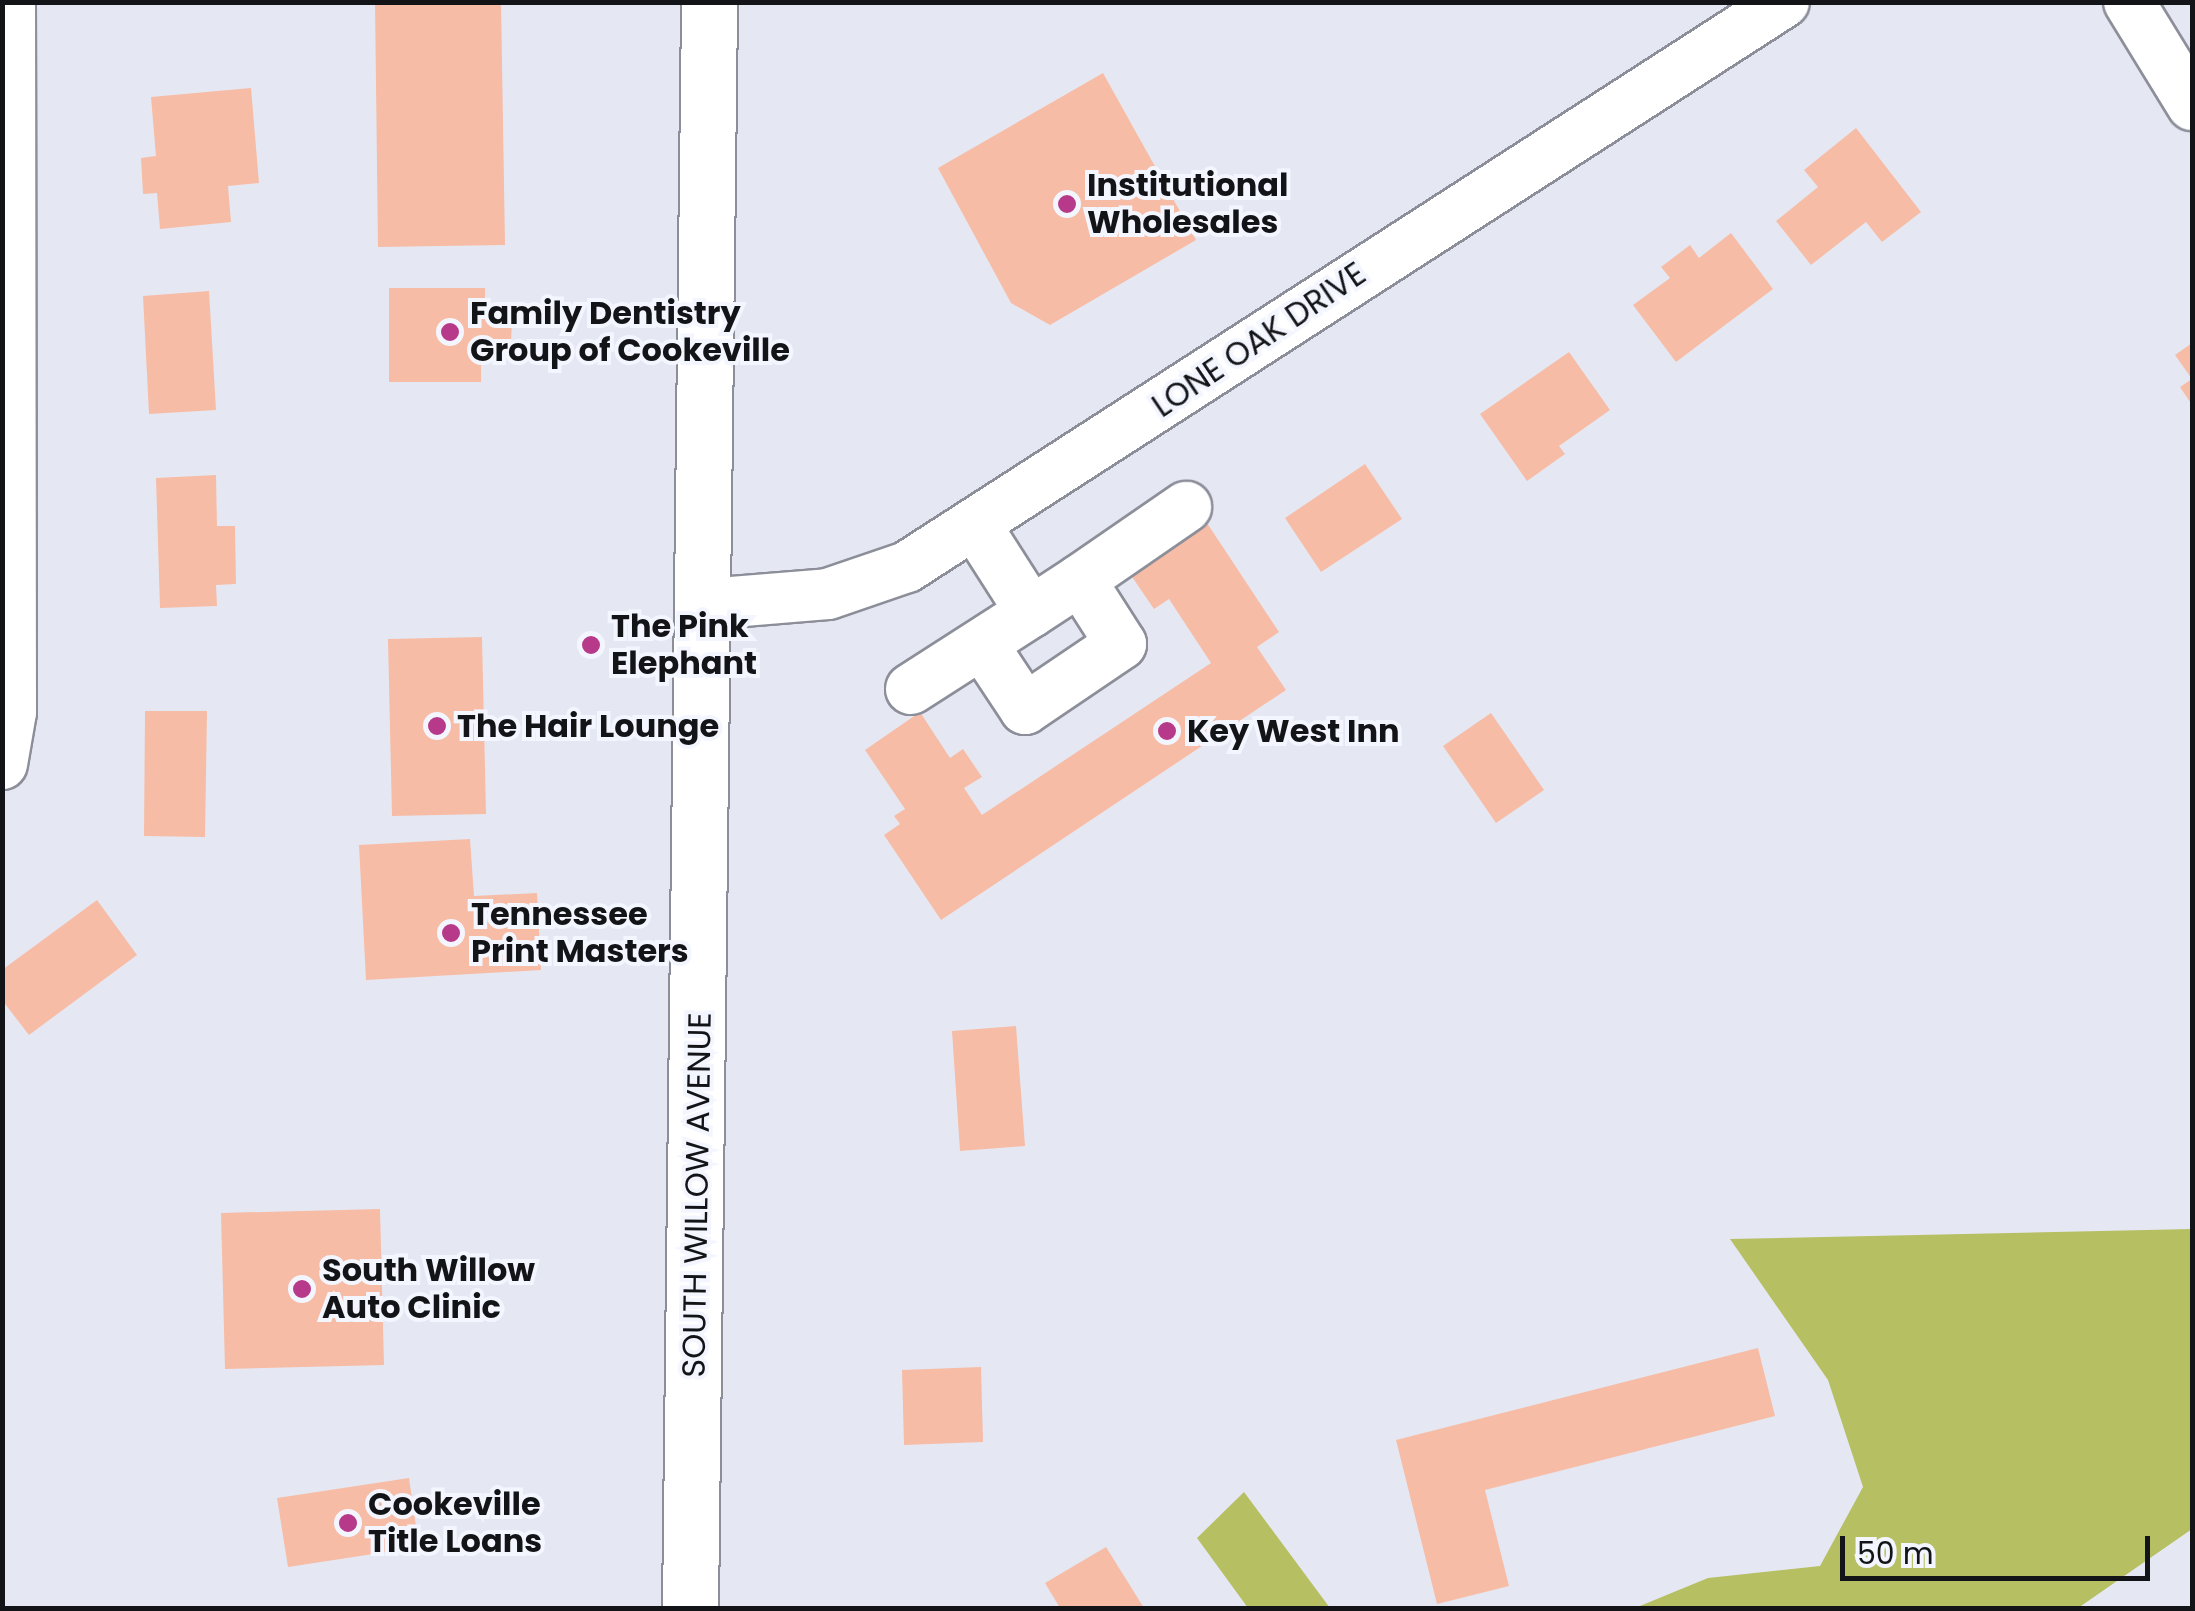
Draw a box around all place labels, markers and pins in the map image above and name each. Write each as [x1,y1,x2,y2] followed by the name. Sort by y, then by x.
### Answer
[1087,167,1288,242] place label: Institutional Wholesales
[1056,193,1078,215] marker: Institutional Wholesales
[470,295,790,370] place label: Family Dentistry Group of Cookeville
[439,321,461,343] marker: Family Dentistry Group of Cookeville
[611,608,757,683] place label: The Pink Elephant
[580,634,602,656] marker: The Pink Elephant
[457,707,719,745] place label: The Hair Lounge
[1187,712,1400,750] place label: Key West Inn
[426,715,448,737] marker: The Hair Lounge
[1156,720,1178,742] marker: Key West Inn
[471,896,689,971] place label: Tennessee Print Masters
[440,922,462,944] marker: Tennessee Print Masters
[322,1252,535,1327] place label: South Willow Auto Clinic
[291,1278,313,1300] marker: South Willow Auto Clinic
[368,1486,542,1561] place label: Cookeville Title Loans
[337,1512,359,1534] marker: Cookeville Title Loans

